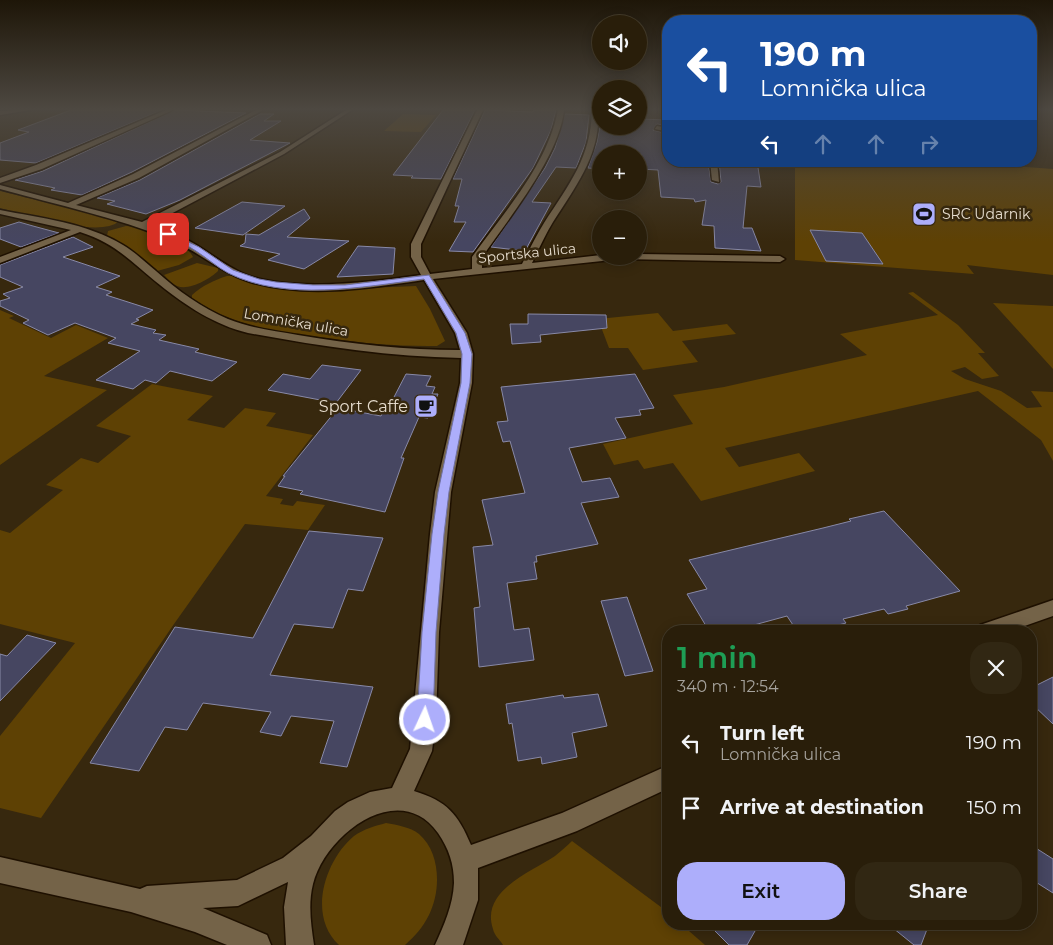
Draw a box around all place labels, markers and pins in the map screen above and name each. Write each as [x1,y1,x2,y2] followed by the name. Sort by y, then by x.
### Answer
[911,201,937,227] sports icon: SRC Udarnik
[942,205,1031,223] place label: SRC Udarnik
[147,213,189,255] pin
[413,393,439,419] cafe icon: Sport Caffe
[319,397,408,416] place label: Sport Caffe

